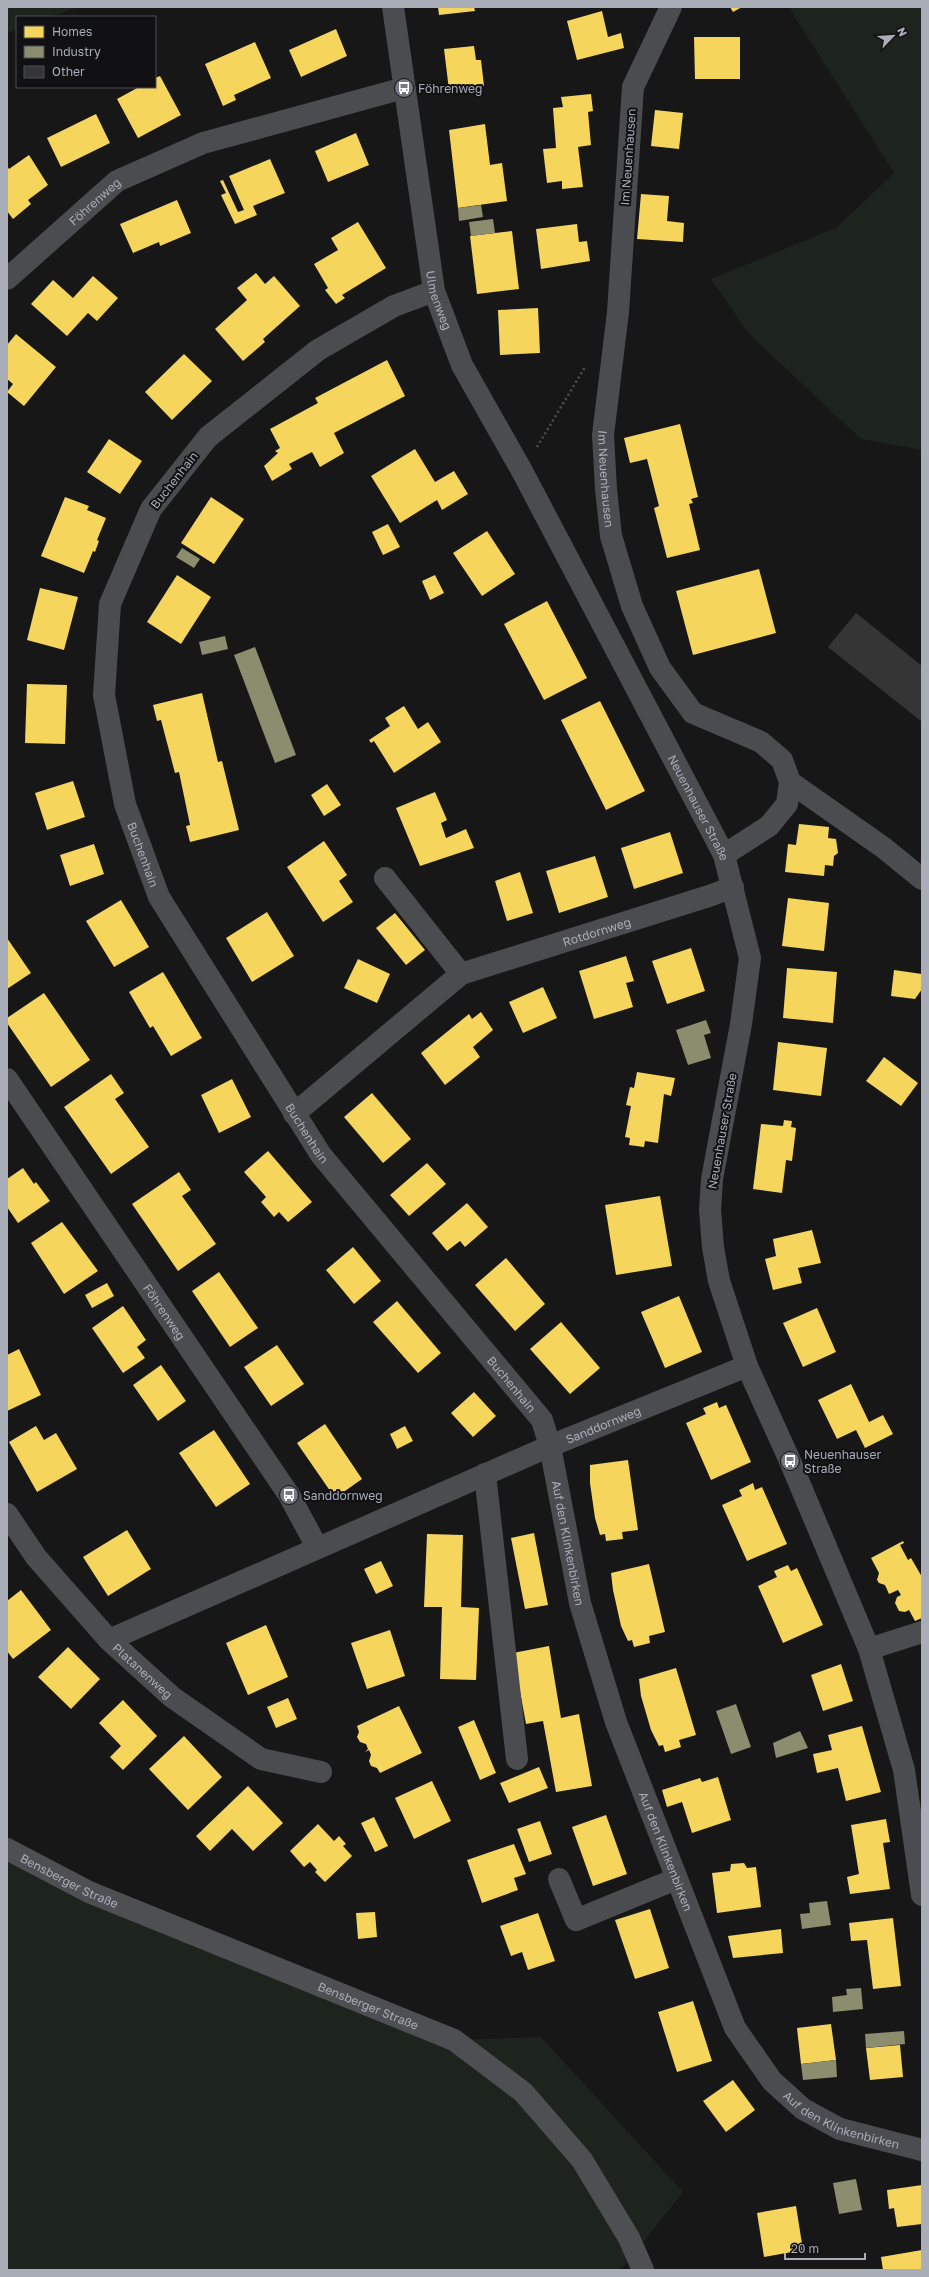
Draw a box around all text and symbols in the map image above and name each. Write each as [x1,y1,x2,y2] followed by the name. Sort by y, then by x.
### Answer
[16,16,156,88] legend
[873,16,913,56] north arrow
[52,24,92,39] text: Homes
[895,25,910,38] text: N
[52,44,101,59] text: Industry
[52,64,85,79] text: Other
[393,77,415,99] bus stop icon: Föhrenweg
[418,81,482,96] place label: Föhrenweg
[617,108,639,206] street label: Im Neuenhausen
[65,174,123,228] street label: Föhrenweg
[424,269,455,332] street label: Ulmenweg
[595,429,618,528] street label: Im Neuenhausen
[147,448,201,512] street label: Buchenhain
[665,752,733,862] street label: Neuenhauser Straße
[125,820,162,889] street label: Buchenhain
[561,914,632,949] street label: Rotdornweg
[704,1072,740,1190] street label: Neuenhauser Straße
[283,1100,332,1166] street label: Buchenhain
[140,1281,189,1342] street label: Föhrenweg
[484,1353,540,1415] street label: Buchenhain
[563,1403,643,1446] street label: Sanddornweg
[804,1447,881,1476] place label: Neuenhauser Straße
[779,1450,801,1472] bus stop icon: Neuenhauser Straße
[549,1479,588,1607] street label: Auf den Klinkenbirken
[278,1484,300,1506] bus stop icon: Sanddornweg
[303,1488,383,1503] place label: Sanddornweg
[110,1640,176,1702] street label: Platanenweg
[636,1789,696,1913] street label: Auf den Klinkenbirken
[18,1850,121,1911] street label: Bensberger Straße
[316,1978,421,2032] street label: Bensberger Straße
[780,2088,901,2151] street label: Auf den Klinkenbirken
[785,2235,865,2261] scale bar
[791,2241,819,2256] text: 20 m

